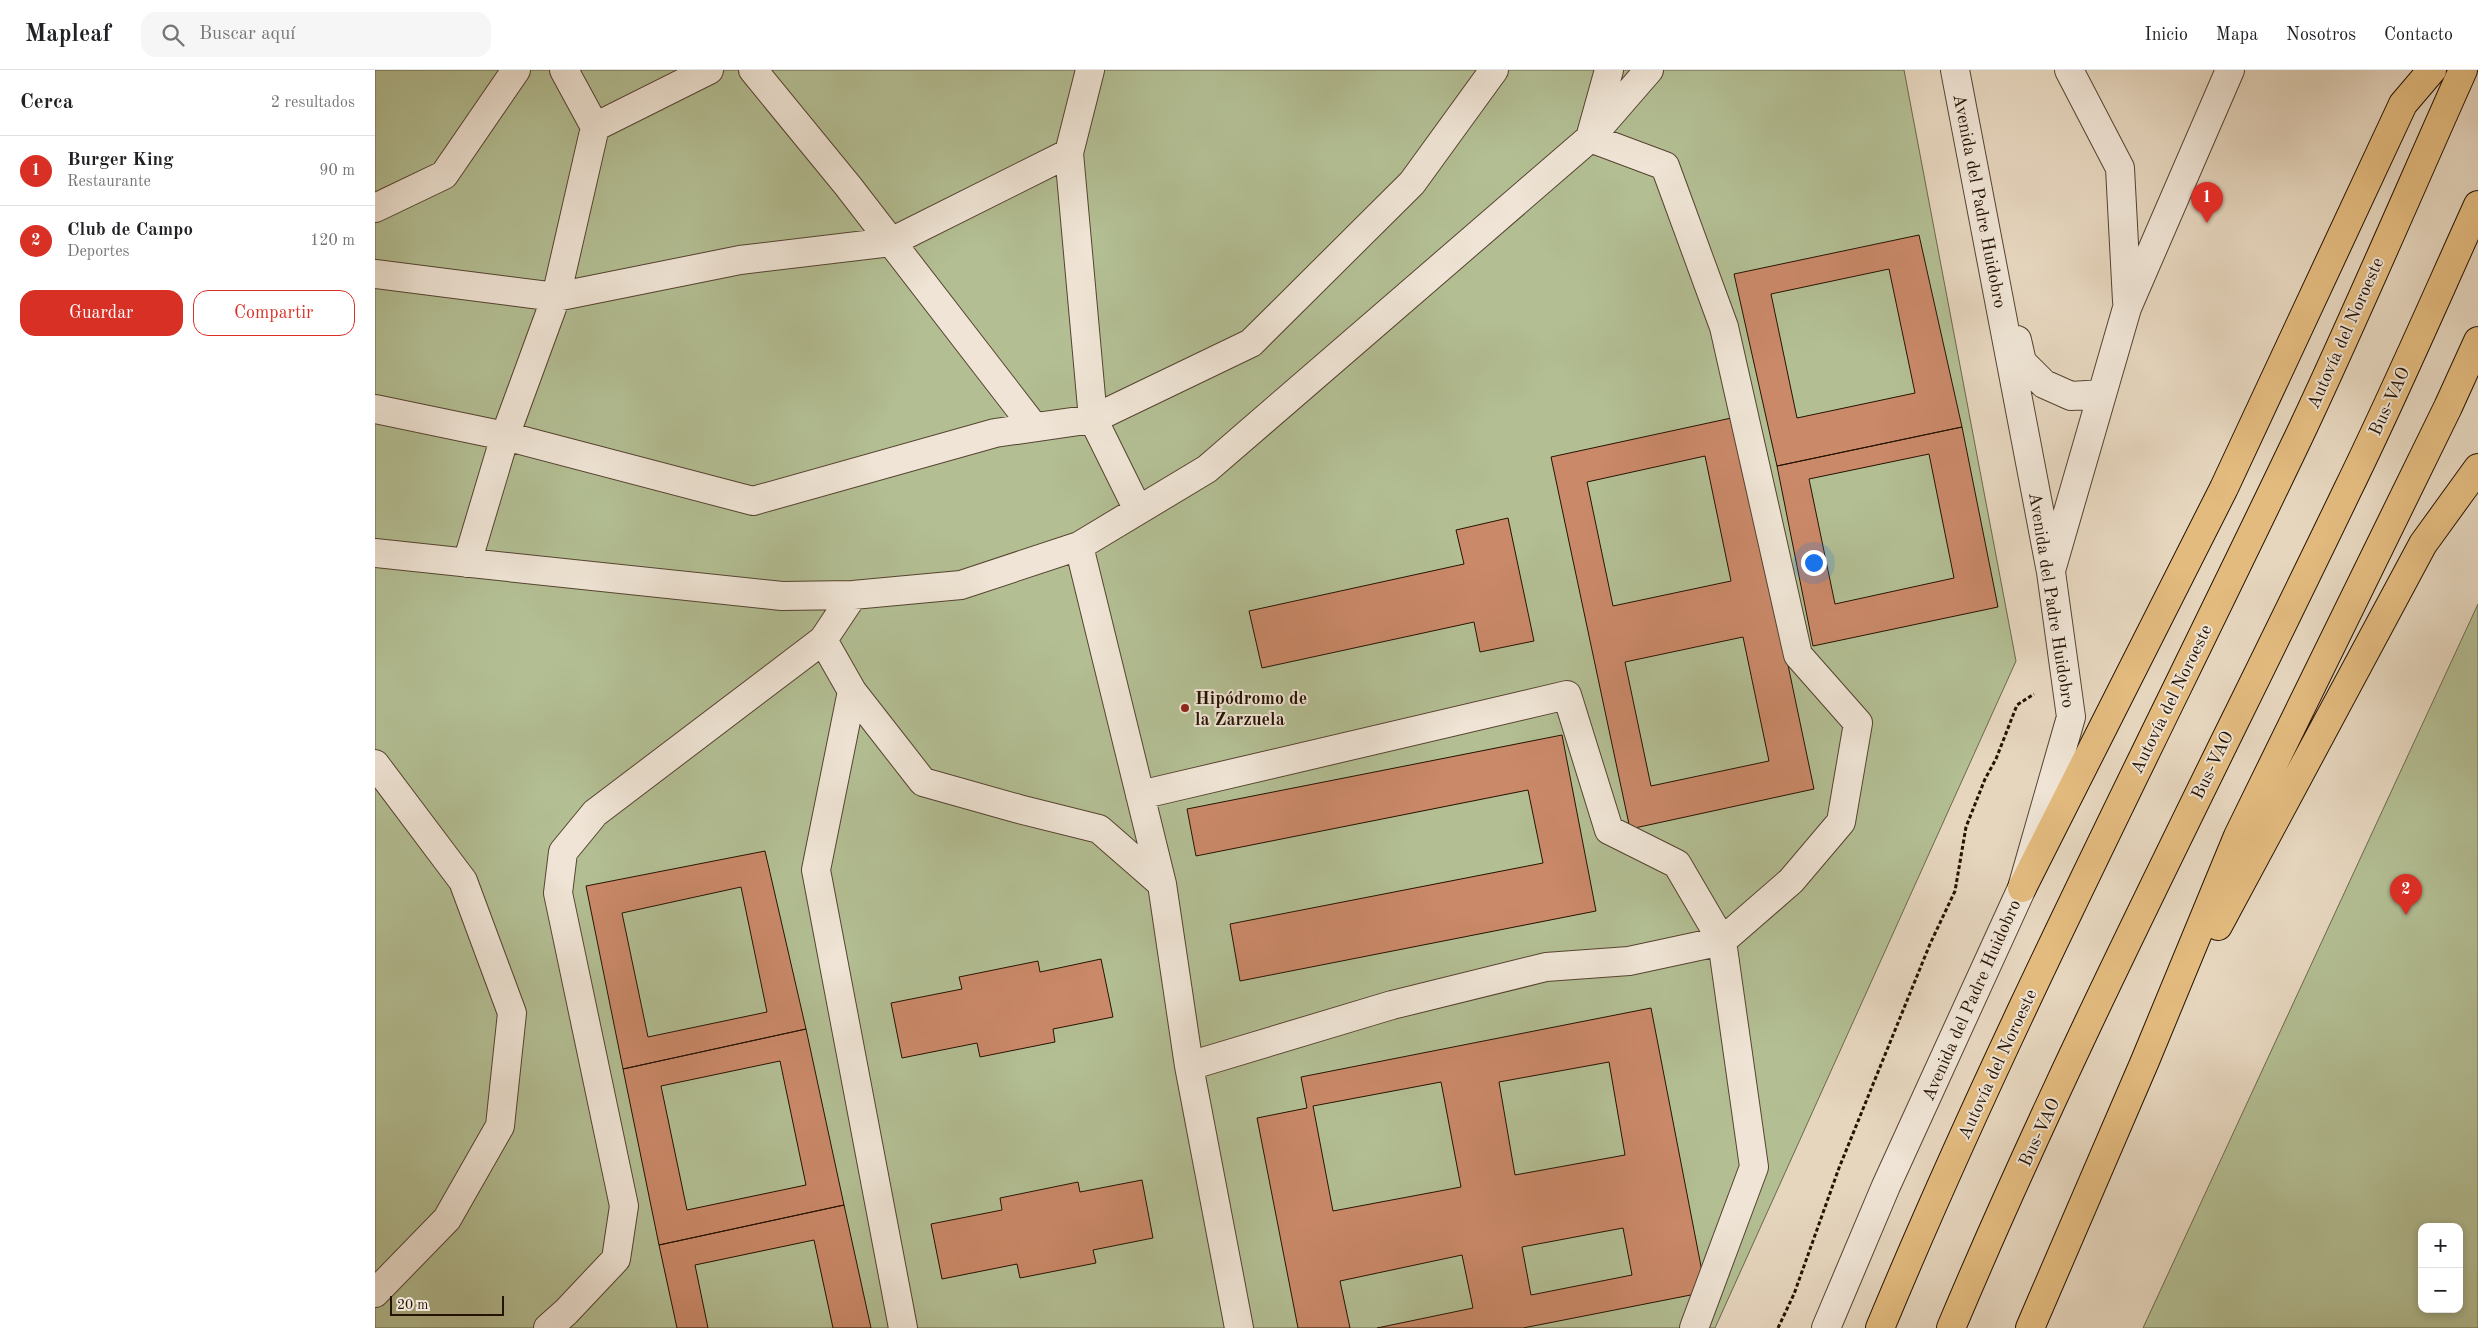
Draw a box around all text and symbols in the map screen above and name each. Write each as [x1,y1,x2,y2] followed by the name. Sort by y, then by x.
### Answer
[141,12,491,57] search box
[159,21,187,49] icon: search
[25,23,111,47] text: Mapleaf
[199,25,295,44] text: Buscar aquí
[2145,26,2188,44] text: Inicio
[2216,26,2258,44] text: Mapa
[2286,26,2356,44] text: Nosotros
[2384,26,2453,44] text: Contacto
[20,92,73,113] text: Cerca
[1949,92,2009,310] street label: Avenida del Padre Huidobro
[271,95,355,111] text: 2 resultados
[67,151,174,170] text: Burger King
[31,163,41,179] text: 1
[319,163,355,179] text: 90 m
[67,174,151,190] text: Restaurante
[2191,182,2223,223] pin: 1
[67,221,193,240] text: Club de Campo
[31,233,41,249] text: 2
[310,233,355,249] text: 120 m
[67,244,130,260] text: Deportes
[2304,255,2387,412] street label: Autovía del Noroeste
[20,290,183,336] button: Guardar
[193,290,355,336] button: Compartir
[2366,364,2414,438] street label: Bus-VAO
[2025,491,2077,709] street label: Avenida del Padre Huidobro
[1801,550,1827,576] your location
[2128,622,2216,777] street label: Autovía del Noroeste
[1195,690,1307,729] place label: Hipódromo de la Zarzuela
[1179,702,1191,714] marker: Hipódromo de la Zarzuela
[2189,729,2237,802] street label: Bus-VAO
[2390,874,2422,915] pin: 2
[1919,897,2024,1104] street label: Avenida del Padre Huidobro
[1955,987,2041,1142] street label: Autovía del Noroeste
[2016,1095,2064,1169] street label: Bus-VAO
[2418,1223,2463,1313] map controls
[2418,1223,2463,1268] button: +
[2418,1268,2463,1313] button: −
[390,1293,504,1316] scale bar
[397,1298,428,1312] text: 20 m

